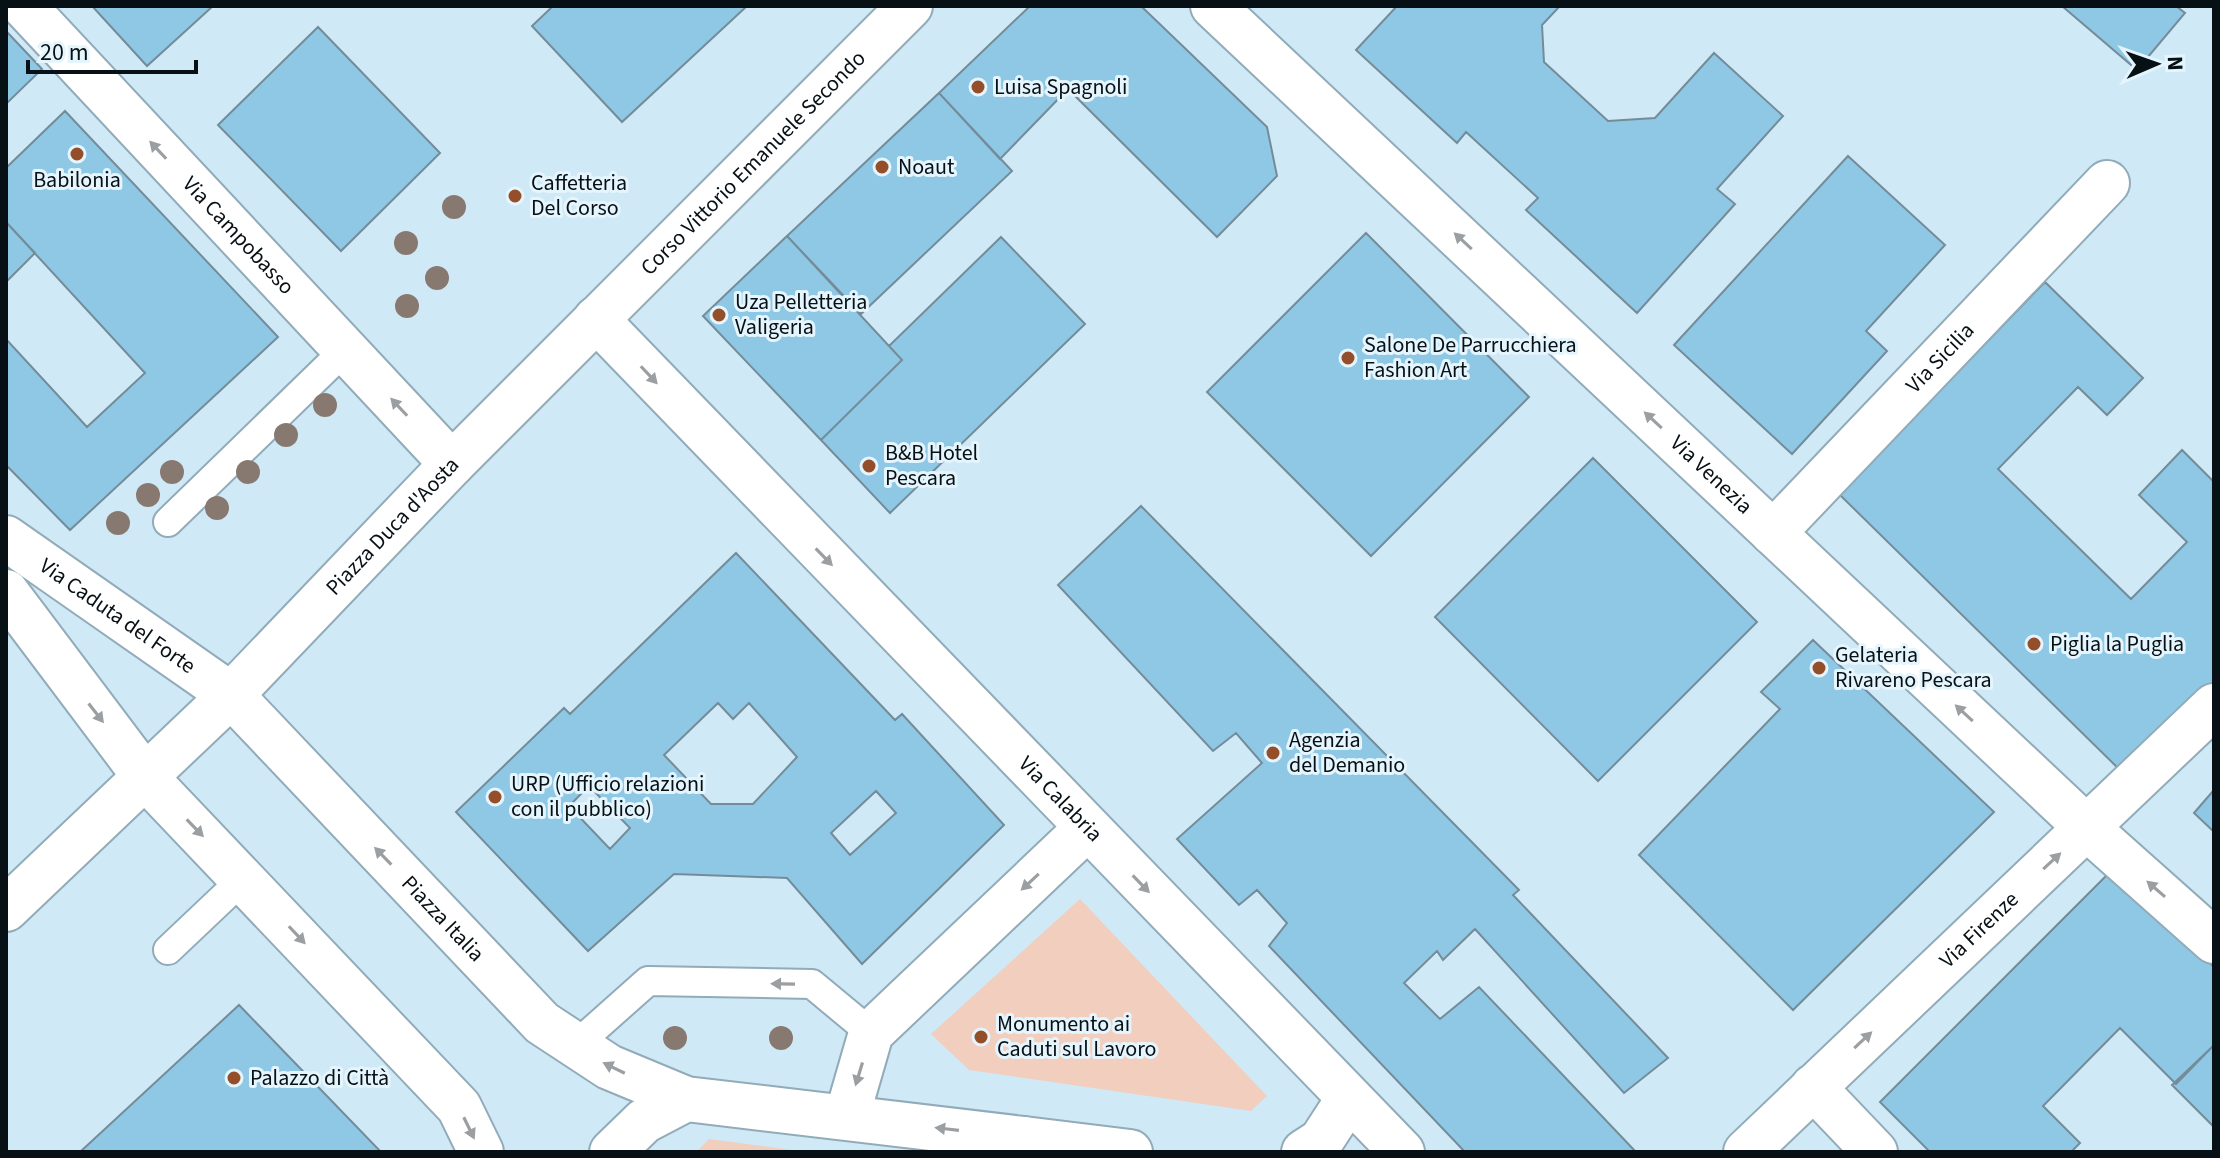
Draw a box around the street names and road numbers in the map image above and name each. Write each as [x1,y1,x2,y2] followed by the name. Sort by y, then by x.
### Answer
[633,43,873,283] street label: Corso Vittorio Emanuele Secondo
[175,169,302,302] street label: Via Campobasso
[1898,315,1982,400] street label: Via Sicilia
[1663,428,1760,522] street label: Via Venezia
[318,450,466,603] street label: Piazza Duca d'Aosta
[33,550,202,682] street label: Via Caduta del Forte
[1011,749,1110,849] street label: Via Calabria
[394,868,492,969] street label: Piazza Italia
[1932,884,2026,976] street label: Via Firenze

